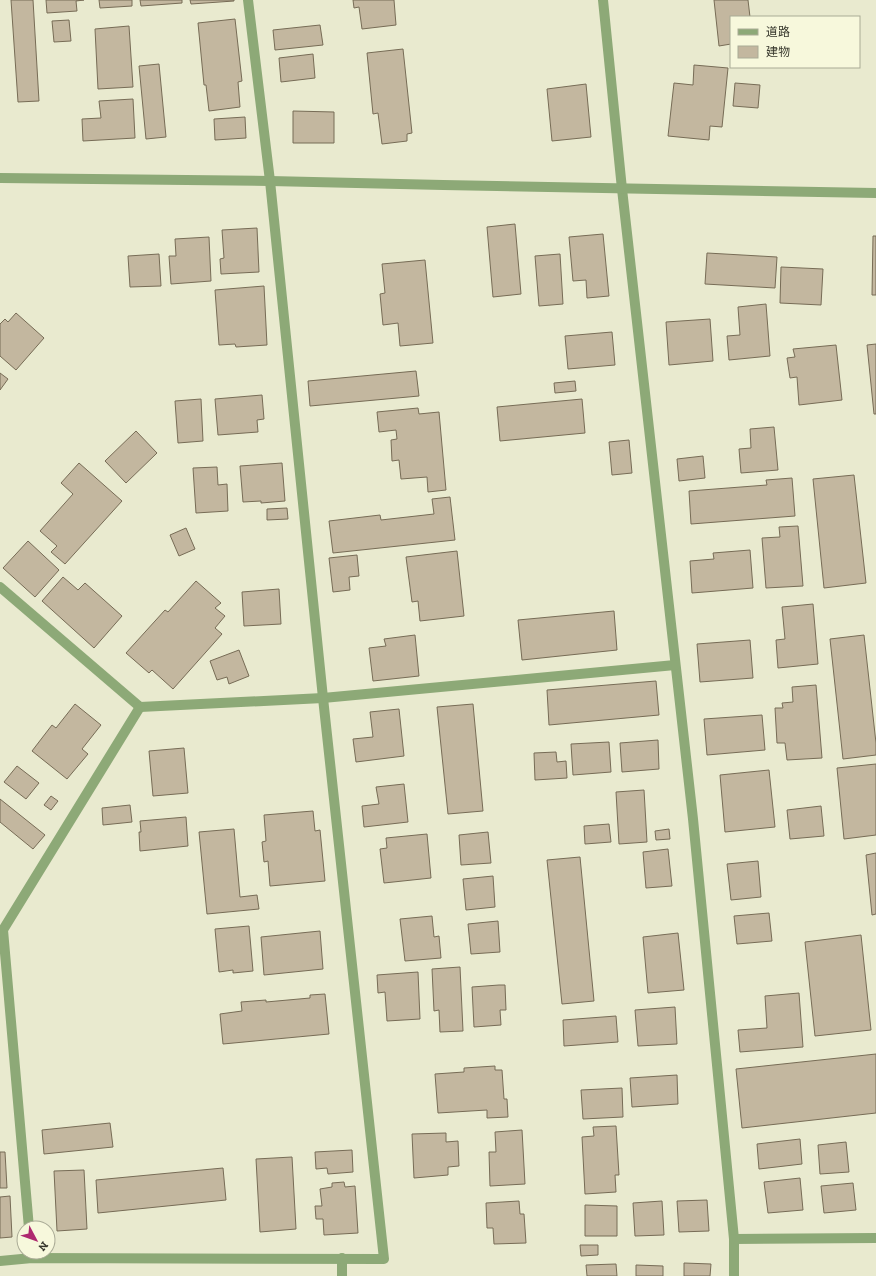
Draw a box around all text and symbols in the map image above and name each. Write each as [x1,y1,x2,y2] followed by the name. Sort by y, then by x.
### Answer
[730,16,860,68] legend
[766,25,790,39] text: 道路
[766,45,790,59] text: 建物
[16,1220,56,1260] north arrow
[35,1239,51,1254] text: N

